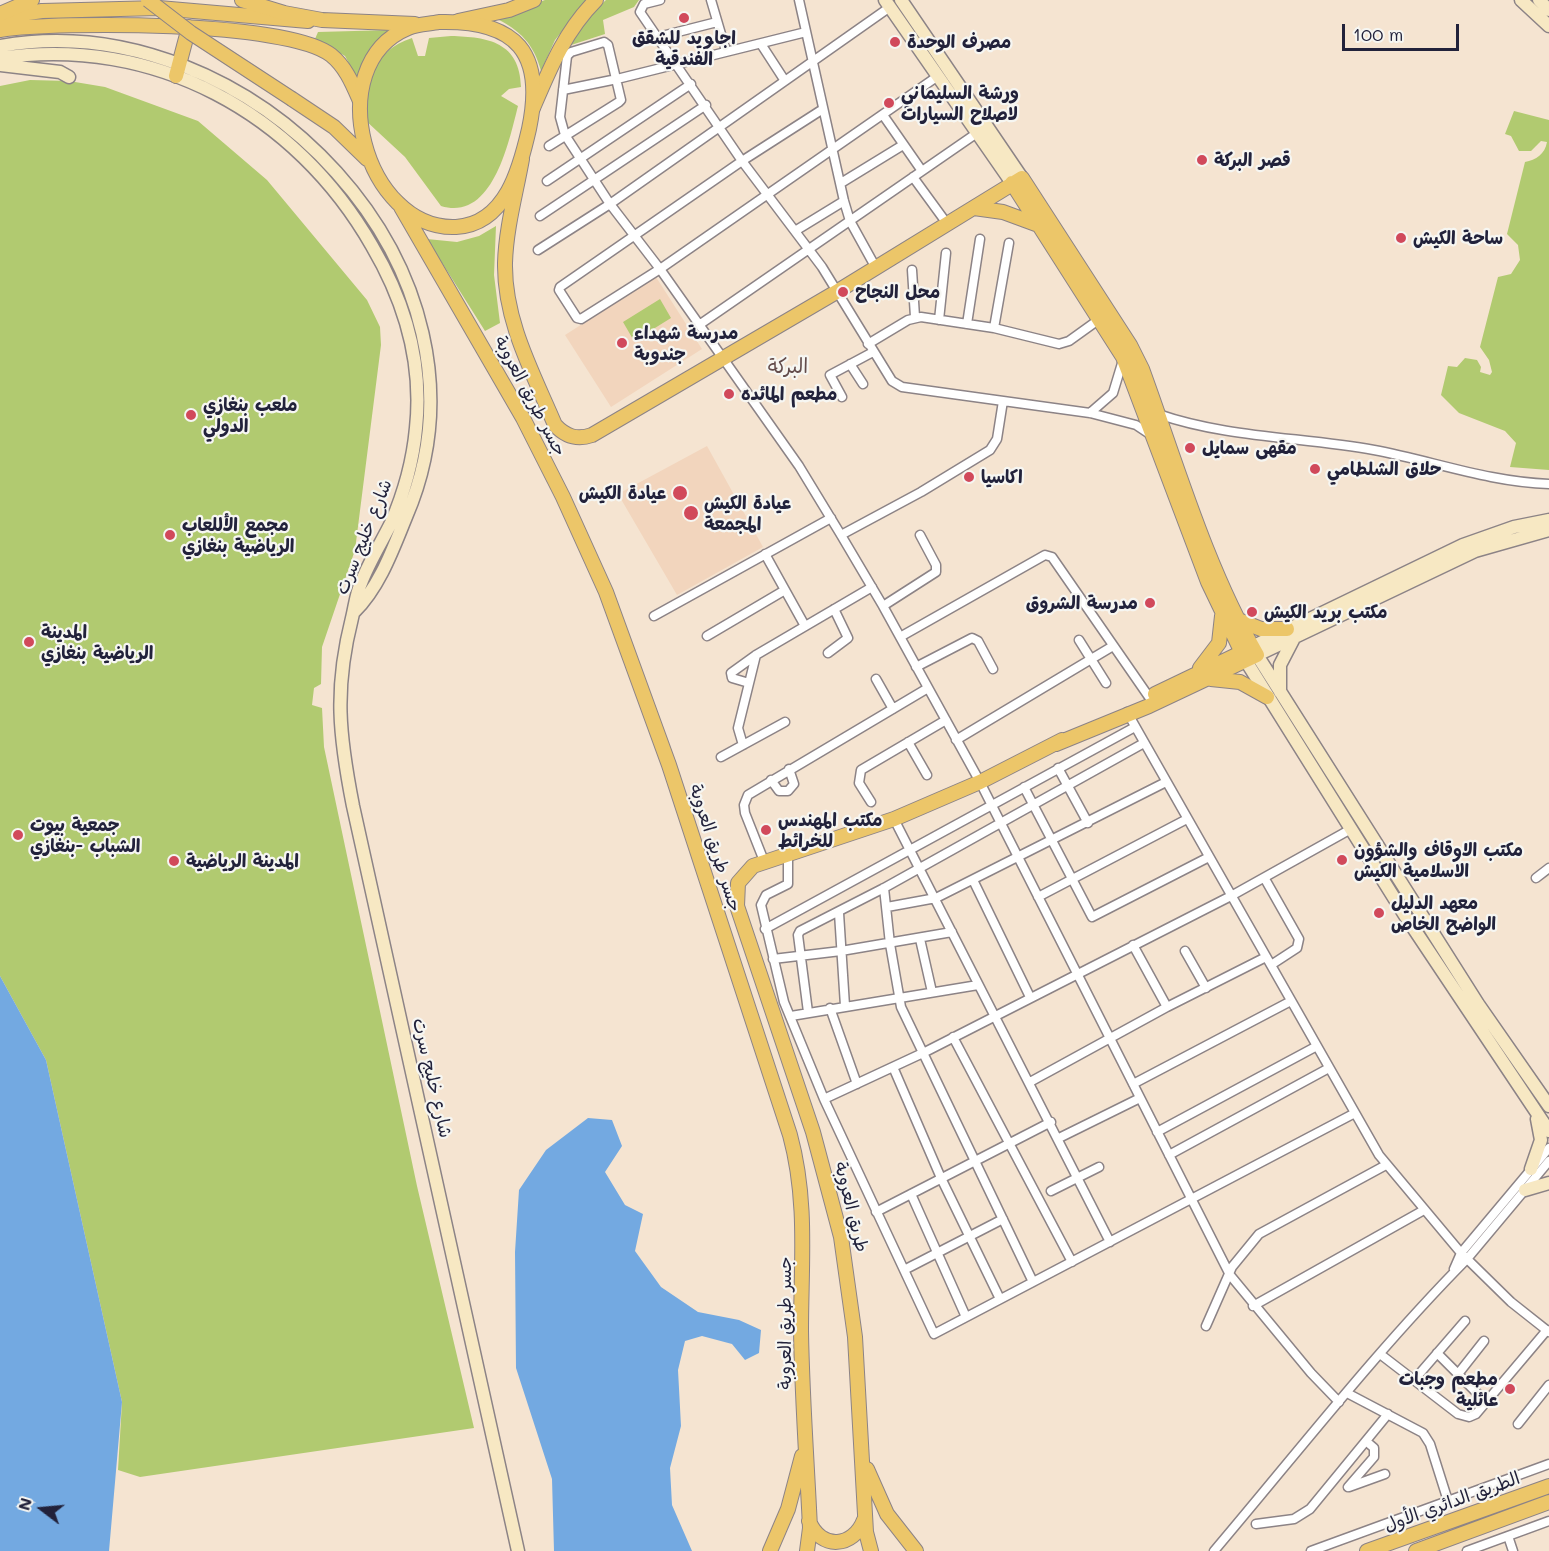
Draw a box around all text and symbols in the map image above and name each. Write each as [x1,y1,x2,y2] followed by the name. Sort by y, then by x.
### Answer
[677,11,691,25] marker: اجاويد للشقق الفندقية
[1345,12,1462,50] scale bar
[1353,22,1403,46] text: 100 m
[632,27,736,70] place label: اجاويد للشقق الفندقية
[907,31,1011,53] place label: مصرف الوحدة
[888,35,902,49] marker: مصرف الوحدة
[901,82,1019,124] place label: ورشة السليماني لاصلاح السيارات
[882,96,896,110] marker: ورشة السليماني لاصلاح السيارات
[1214,149,1291,171] place label: قصر البركة
[1195,153,1209,167] marker: قصر البركة
[1413,227,1503,249] place label: ساحة الكيش
[1394,231,1408,245] marker: ساحة الكيش
[855,281,940,303] place label: محل النجاح
[836,285,850,299] marker: محل النجاح
[634,322,738,364] place label: مدرسة شهداء جندوبة
[489,332,571,460] street label: جسر طريق العروبة
[615,336,629,350] marker: مدرسة شهداء جندوبة
[768,355,808,379] district label: البركة
[741,383,837,405] place label: مطعم المائده
[722,387,736,401] marker: مطعم المائده
[203,394,298,436] place label: ملعب بنغازي الدولي
[184,408,198,422] marker: ملعب بنغازي الدولي
[1202,437,1297,459] place label: مقهى سمايل
[1183,441,1197,455] marker: مقهى سمايل
[1327,458,1442,480] place label: حلاق الشلطامي
[1308,462,1322,476] marker: حلاق الشلطامي
[981,466,1023,488] place label: اكاسيا
[962,470,976,484] marker: اكاسيا
[331,476,397,598] street label: شارع خليج سرت
[579,482,666,504] place label: عيادة الكيش
[671,484,689,502] marker: عيادة الكيش
[704,492,791,534] place label: عيادة الكيش المجمعة
[682,504,700,522] marker: عيادة الكيش المجمعة
[182,514,294,556] place label: مجمع الأللعاب الرياضية بنغازي
[163,528,177,542] marker: مجمع الأللعاب الرياضية بنغازي
[1026,592,1138,614] place label: مدرسة الشروق
[1143,596,1157,610] marker: مدرسة الشروق
[1264,601,1387,623] place label: مكتب بريد الكيش
[1245,605,1259,619] marker: مكتب بريد الكيش
[41,621,153,664] place label: المدينة الرياضية بنغازي
[22,635,36,649] marker: المدينة الرياضية بنغازي
[684,781,746,915] street label: جسر طريق العروبة
[778,809,883,852] place label: مكتب المهندس للخرائط
[30,814,140,856] place label: جمعية بيوت الشباب -بنغازي
[759,823,773,837] marker: مكتب المهندس للخرائط
[11,828,25,842] marker: جمعية بيوت الشباب -بنغازي
[1354,839,1523,882] place label: مكتب الاوقاف والشؤون الاسلامية الكيش
[186,850,299,872] place label: المدينة الرياضية
[1335,853,1349,867] marker: مكتب الاوقاف والشؤون الاسلامية الكيش
[167,854,181,868] marker: المدينة الرياضية
[1391,892,1496,934] place label: معهد الدليل الواضح الخاص
[1372,906,1386,920] marker: معهد الدليل الواضح الخاص
[408,1016,456,1140] street label: شارع خليج سرت
[829,1160,873,1254] street label: طريق العروبة
[774,1257,796,1389] street label: جسر طريق العروبة
[1399,1368,1498,1410] place label: مطعم وجبات عائلية
[1503,1382,1517,1396] marker: مطعم وجبات عائلية
[1381,1467,1523,1537] street label: الطريق الدائري الأول
[12,1479,72,1539] north arrow
[12,1495,36,1513] text: N

